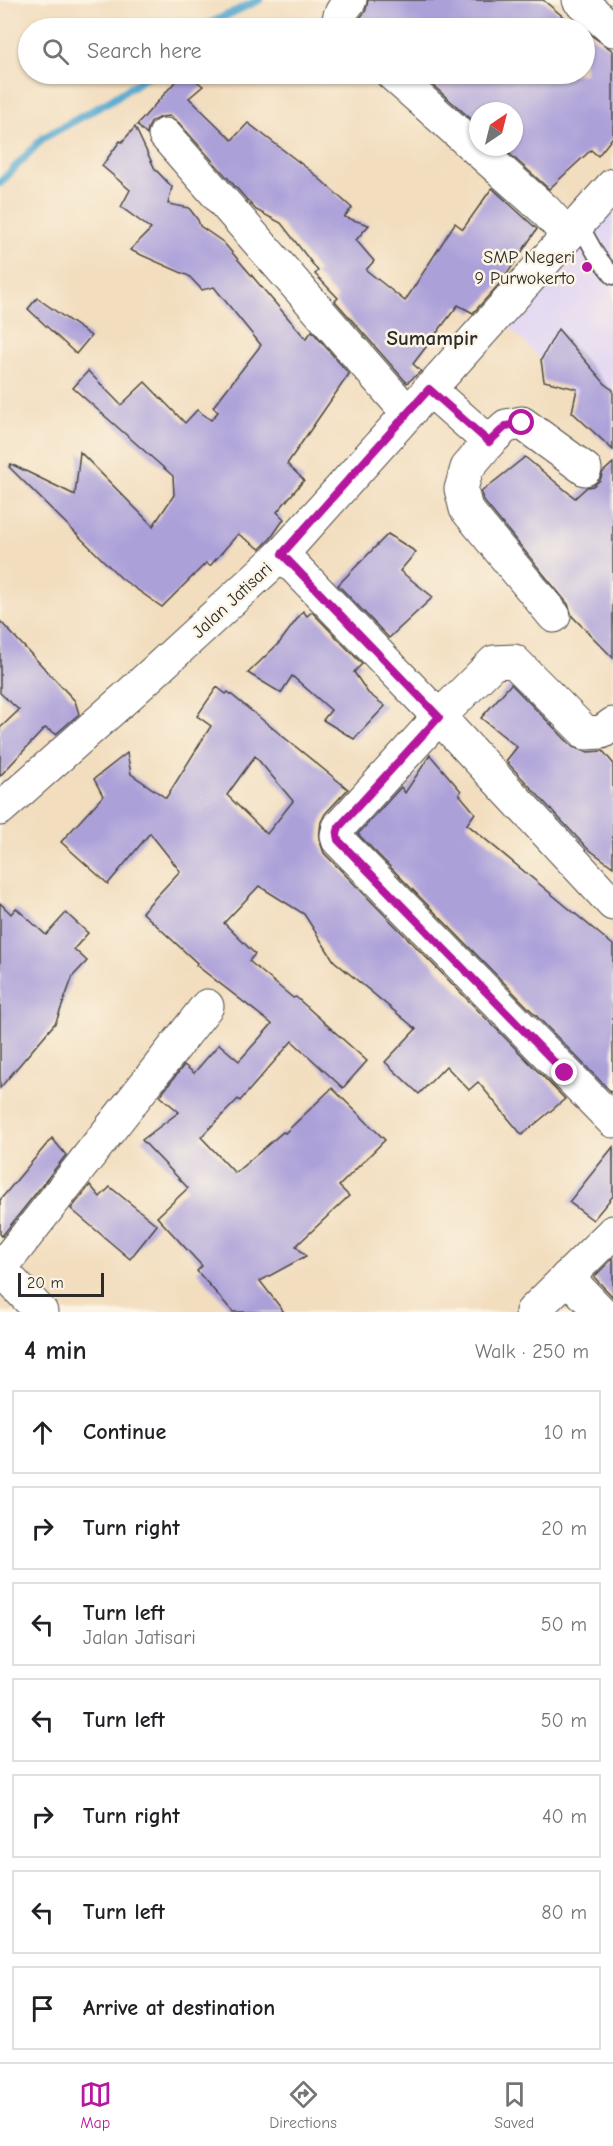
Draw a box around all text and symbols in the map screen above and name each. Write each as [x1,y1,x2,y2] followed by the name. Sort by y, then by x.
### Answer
[18,18,595,84] search box
[39,35,72,68] icon: search
[87,38,202,64] text: Search here
[469,102,523,156] north arrow
[474,247,575,289] place label: SMP Negeri 9 Purwokerto
[580,260,594,274] marker: SMP Negeri 9 Purwokerto
[387,326,478,350] district label: Sumampir
[508,409,534,435] route start
[188,558,277,643] street label: Jalan Jatisari
[551,1059,577,1085] route end
[18,1270,104,1298] scale bar
[27,1274,64,1292] text: 20 m
[24,1336,87,1366] text: 4 min
[475,1340,589,1363] text: Walk · 250 m
[26,1416,59,1449] icon: ahead
[83,1419,166,1445] text: Continue
[544,1421,587,1444] text: 10 m
[26,1512,59,1545] icon: right
[83,1515,180,1541] text: Turn right
[541,1517,587,1540] text: 20 m
[83,1600,165,1626] text: Turn left
[26,1608,59,1641] icon: left
[541,1613,587,1636] text: 50 m
[83,1626,196,1649] text: Jalan Jatisari
[26,1704,59,1737] icon: left
[83,1707,165,1733] text: Turn left
[541,1709,587,1732] text: 50 m
[26,1800,59,1833] icon: right
[83,1803,180,1829] text: Turn right
[542,1805,587,1828] text: 40 m
[26,1896,59,1929] icon: left
[83,1899,165,1925] text: Turn left
[541,1901,587,1924] text: 80 m
[26,1992,59,2025] icon: arrive
[83,1995,275,2021] text: Arrive at destination
[79,2078,112,2132] tab: Map
[269,2078,337,2132] tab: Directions
[494,2078,534,2132] tab: Saved

